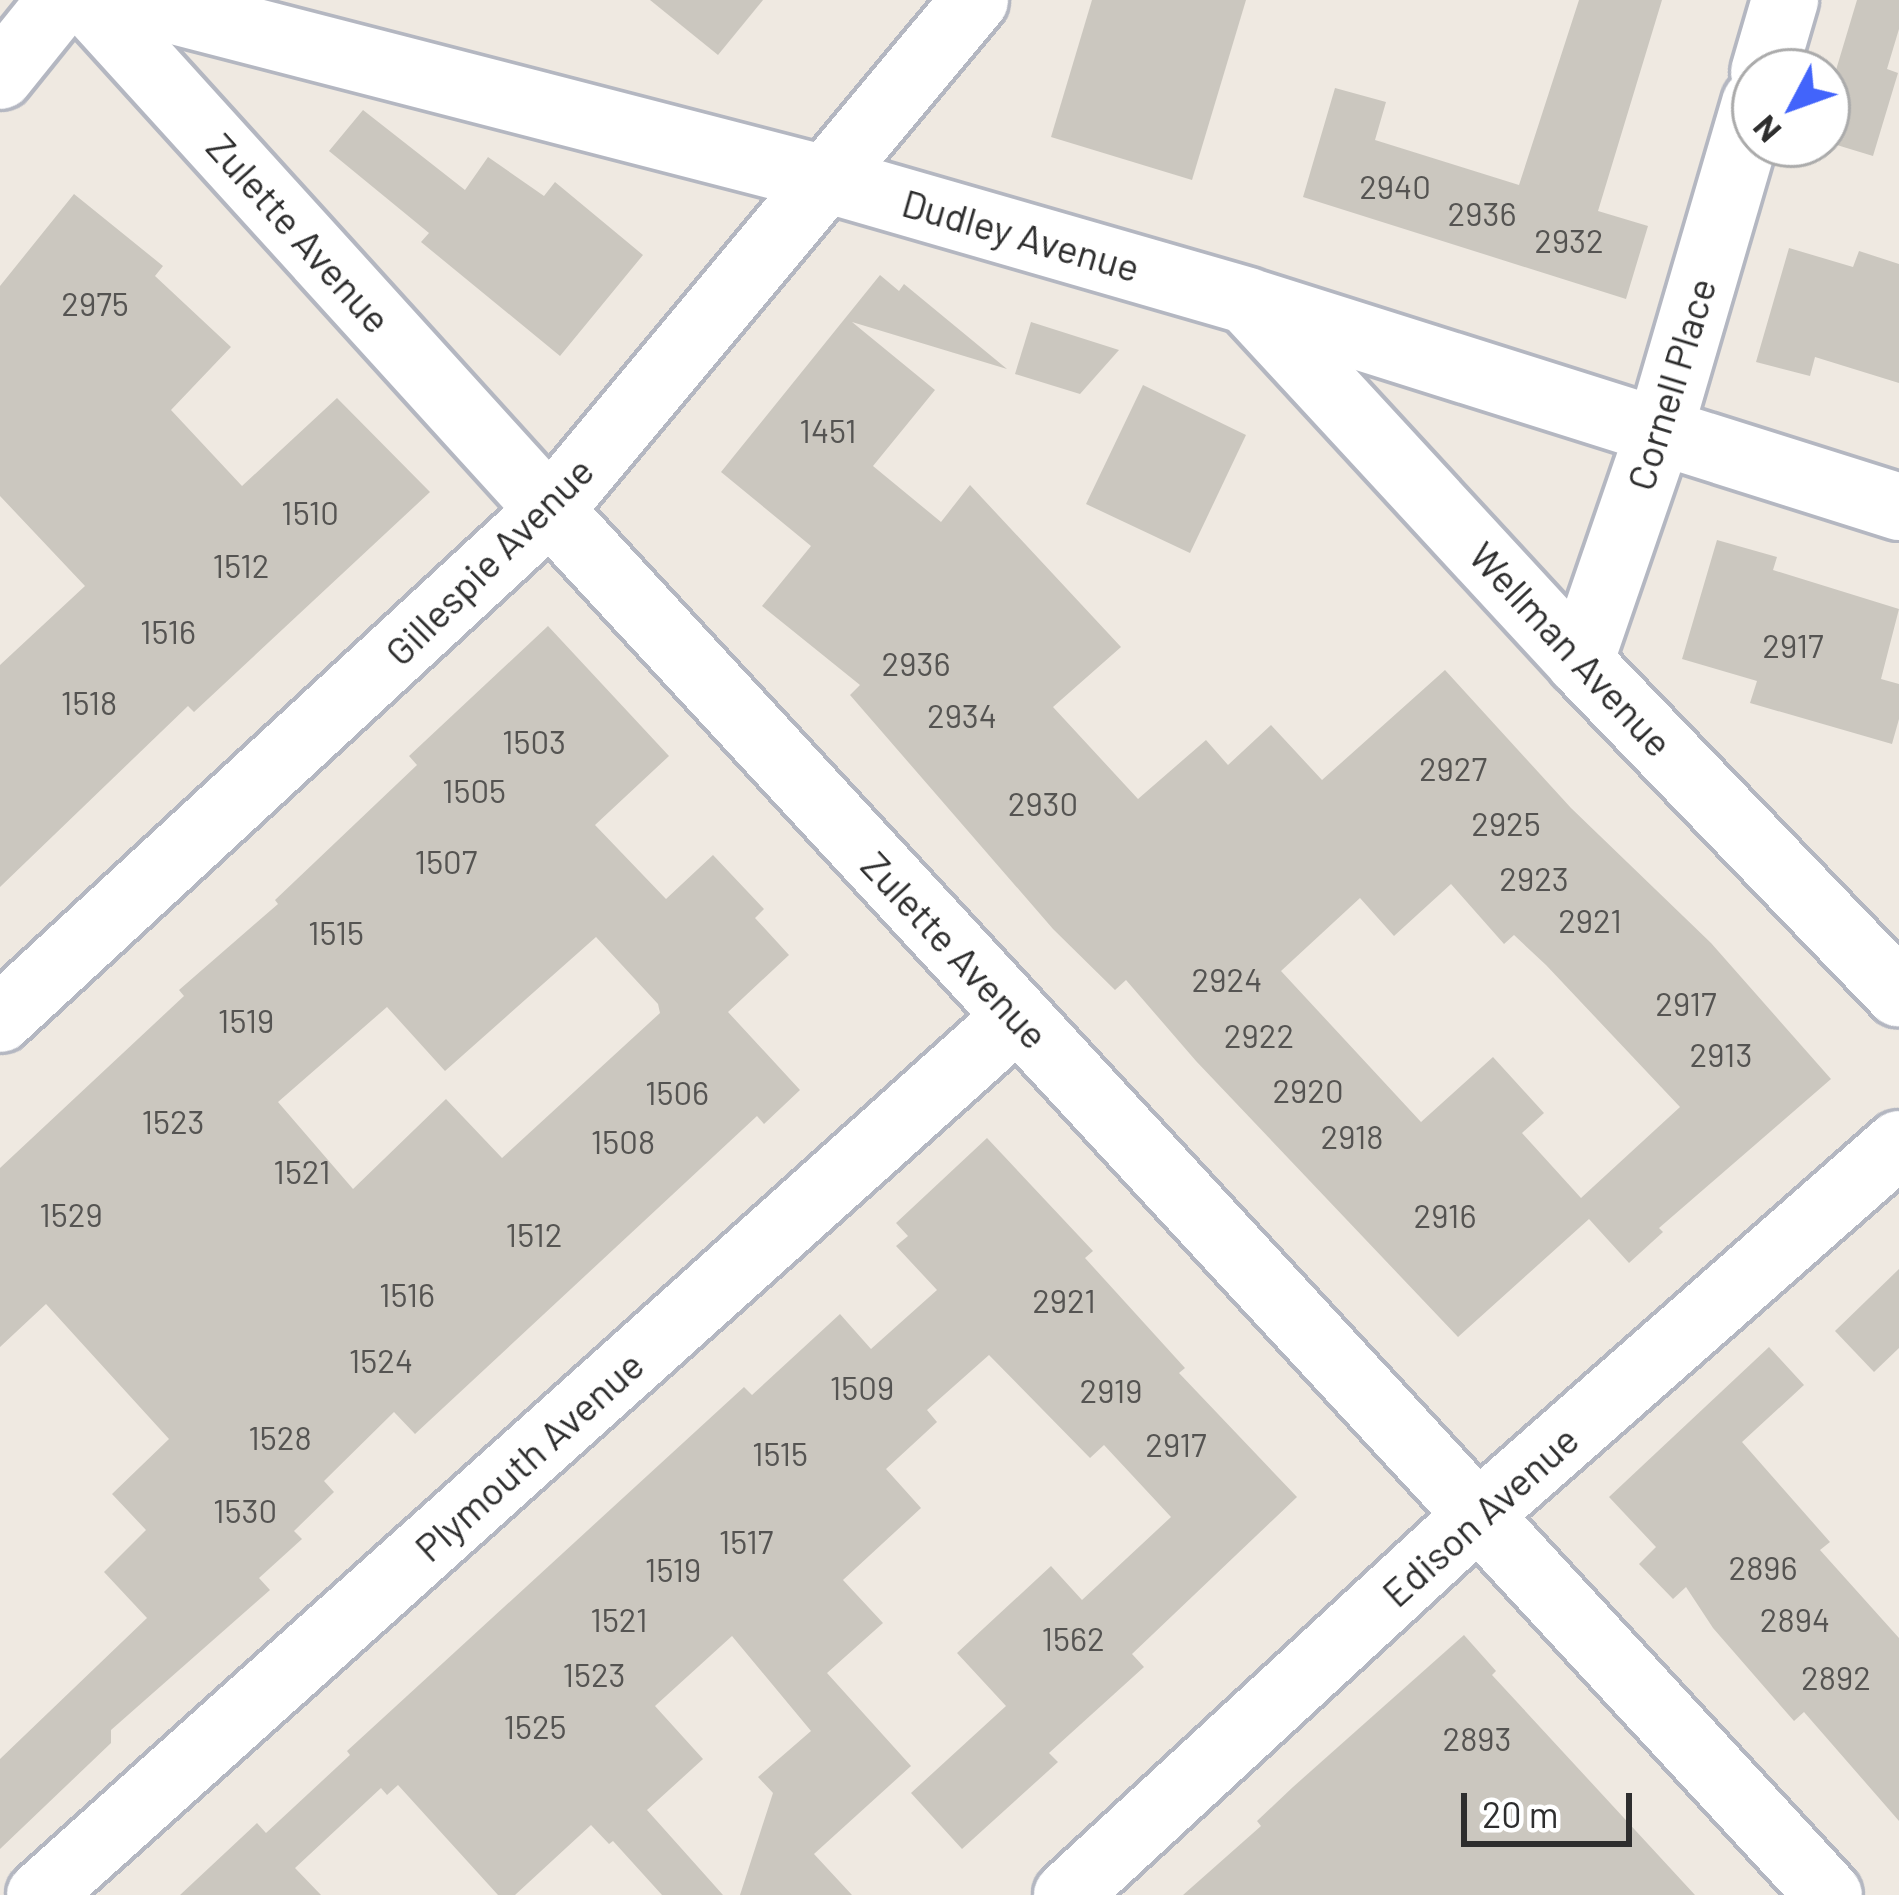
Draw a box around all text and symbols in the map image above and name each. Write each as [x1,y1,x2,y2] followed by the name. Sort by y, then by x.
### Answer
[1731,48,1851,168] north arrow
[1744,108,1788,151] text: N
[197,124,401,342] street label: Zulette Avenue
[1359,167,1431,207] house number: 2940
[897,179,1145,291] street label: Dudley Avenue
[1448,194,1516,234] house number: 2936
[1534,221,1604,261] house number: 2932
[1617,272,1725,496] street label: Cornell Place
[61,284,129,324] house number: 2975
[799,411,857,451] house number: 1451
[375,447,603,675] street label: Gillespie Avenue
[281,493,339,533] house number: 1510
[1460,532,1682,766] street label: Wellman Avenue
[213,546,269,586] house number: 1512
[140,612,196,652] house number: 1516
[1762,626,1824,666] house number: 2917
[882,644,950,684] house number: 2936
[61,683,117,723] house number: 1518
[927,696,997,736] house number: 2934
[502,722,566,762] house number: 1503
[1419,749,1487,789] house number: 2927
[442,771,506,811] house number: 1505
[1008,784,1078,824] house number: 2930
[1471,804,1541,844] house number: 2925
[415,842,477,882] house number: 1507
[852,842,1058,1058] street label: Zulette Avenue
[1499,859,1569,899] house number: 2923
[1558,901,1622,941] house number: 2921
[308,913,364,953] house number: 1515
[1192,960,1262,1000] house number: 2924
[1655,984,1717,1024] house number: 2917
[218,1001,274,1041] house number: 1519
[1224,1016,1294,1056] house number: 2922
[1690,1035,1752,1075] house number: 2913
[1272,1071,1344,1111] house number: 2920
[645,1073,709,1113] house number: 1506
[142,1102,204,1142] house number: 1523
[1321,1117,1383,1157] house number: 2918
[591,1122,655,1162] house number: 1508
[273,1152,331,1192] house number: 1521
[39,1195,103,1235] house number: 1529
[1414,1196,1476,1236] house number: 2916
[506,1215,562,1255] house number: 1512
[379,1275,435,1315] house number: 1516
[1032,1281,1096,1321] house number: 2921
[349,1341,413,1381] house number: 1524
[405,1341,653,1571] street label: Plymouth Avenue
[830,1368,894,1408] house number: 1509
[1080,1371,1142,1411] house number: 2919
[1372,1416,1588,1616] street label: Edison Avenue
[248,1418,312,1458] house number: 1528
[1145,1425,1207,1465] house number: 2917
[752,1434,808,1474] house number: 1515
[213,1491,277,1531] house number: 1530
[719,1522,773,1562] house number: 1517
[1728,1548,1798,1588] house number: 2896
[645,1550,701,1590] house number: 1519
[590,1600,648,1640] house number: 1521
[1760,1600,1830,1640] house number: 2894
[1041,1619,1105,1659] house number: 1562
[563,1655,625,1695] house number: 1523
[1801,1658,1871,1698] house number: 2892
[503,1707,567,1747] house number: 1525
[1442,1719,1512,1759] house number: 2893
[1467,1769,1638,1843] scale bar
[1482,1792,1559,1835] text: 20 m

